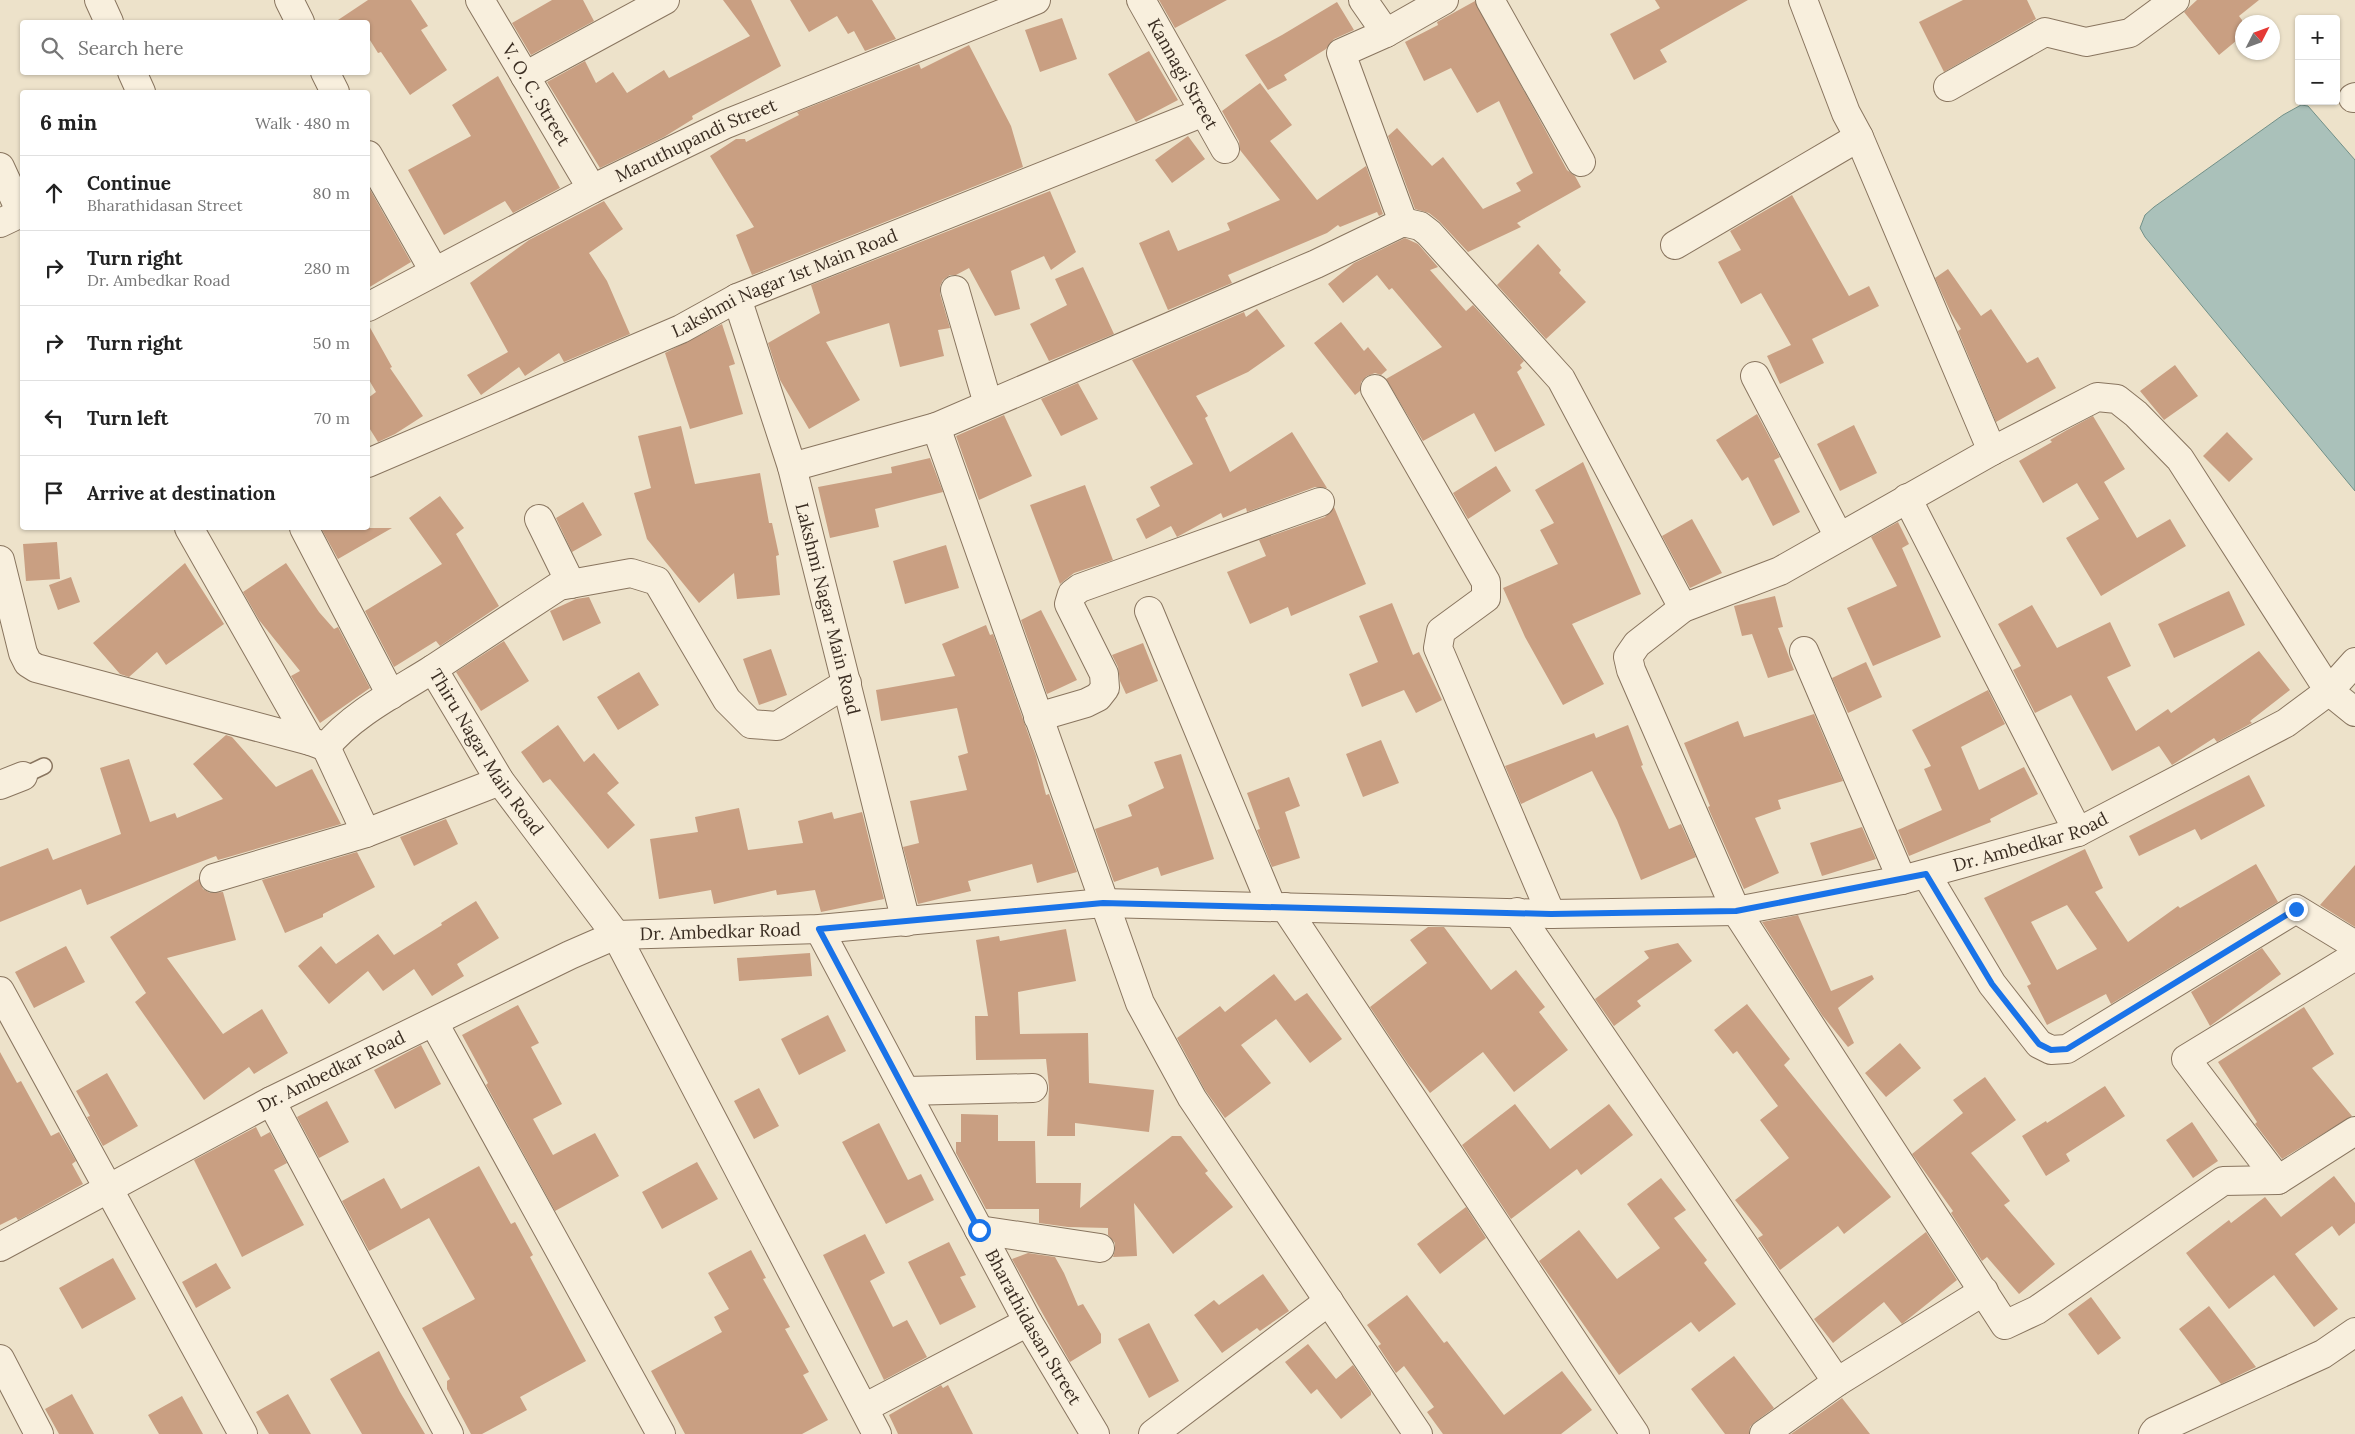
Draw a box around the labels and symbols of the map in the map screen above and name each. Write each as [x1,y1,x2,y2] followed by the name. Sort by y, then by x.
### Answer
[1143,14,1224,133] street label: Kannagi Street
[2235,15,2280,60] north arrow
[497,38,576,150] street label: V. O. C. Street
[611,93,780,187] street label: Maruthupandi Street
[668,223,901,343] street label: Lakshmi Nagar 1st Main Road
[790,500,866,717] street label: Lakshmi Nagar Main Road
[425,665,549,840] street label: Thiru Nagar Main Road
[1950,806,2112,877] street label: Dr. Ambedkar Road
[2285,898,2308,921] route end
[639,918,801,945] street label: Dr. Ambedkar Road
[253,1025,409,1117] street label: Dr. Ambedkar Road
[968,1219,991,1242] route start
[980,1245,1087,1409] street label: Bharathidasan Street

